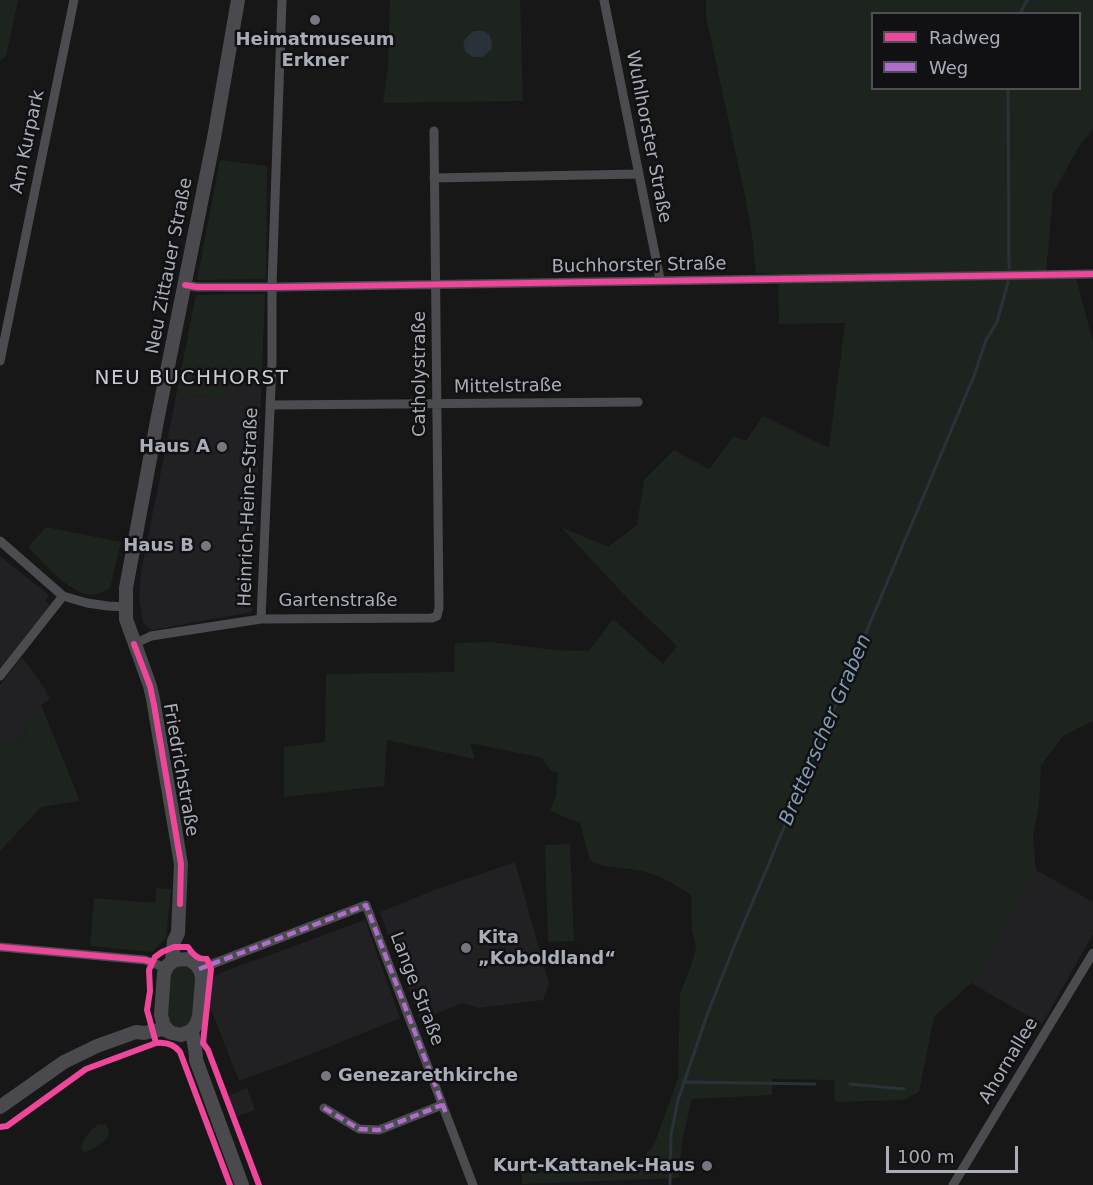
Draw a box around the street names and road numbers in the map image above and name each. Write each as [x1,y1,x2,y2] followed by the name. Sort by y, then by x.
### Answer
[621,49,675,225] street label: Wuhlhorster Straße
[6,88,50,196] street label: Am Kurpark
[142,176,198,356] street label: Neu Zittauer Straße
[551,254,727,278] street label: Buchhorster Straße
[409,311,431,437] street label: Catholystraße
[454,375,562,399] street label: Mittelstraße
[235,407,263,607] street label: Heinrich-Heine-Straße
[278,590,398,612] street label: Gartenstraße
[158,702,202,838] street label: Friedrichstraße
[384,929,448,1049] street label: Lange Straße
[975,1014,1043,1108] street label: Ahornallee

